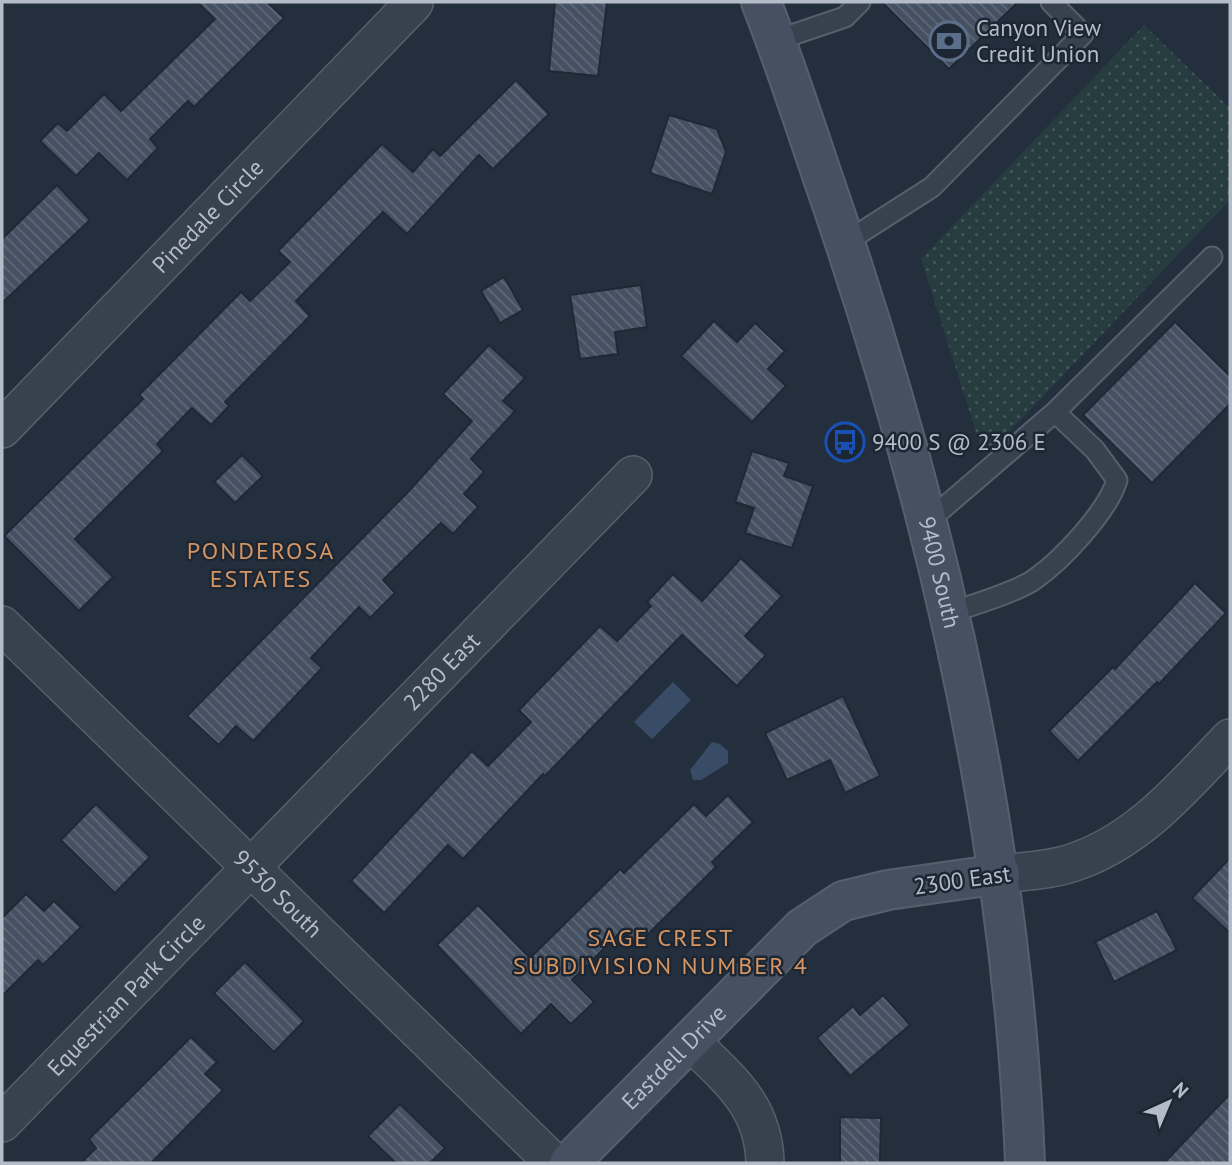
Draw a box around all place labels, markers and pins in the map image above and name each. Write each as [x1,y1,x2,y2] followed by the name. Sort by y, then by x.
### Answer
[976,13,1101,68] place label: Canyon View Credit Union
[928,20,970,62] bank icon: Canyon View Credit Union
[824,421,866,463] bus stop icon: 9400 S @ 2306 E
[872,427,1046,456] place label: 9400 S @ 2306 E

